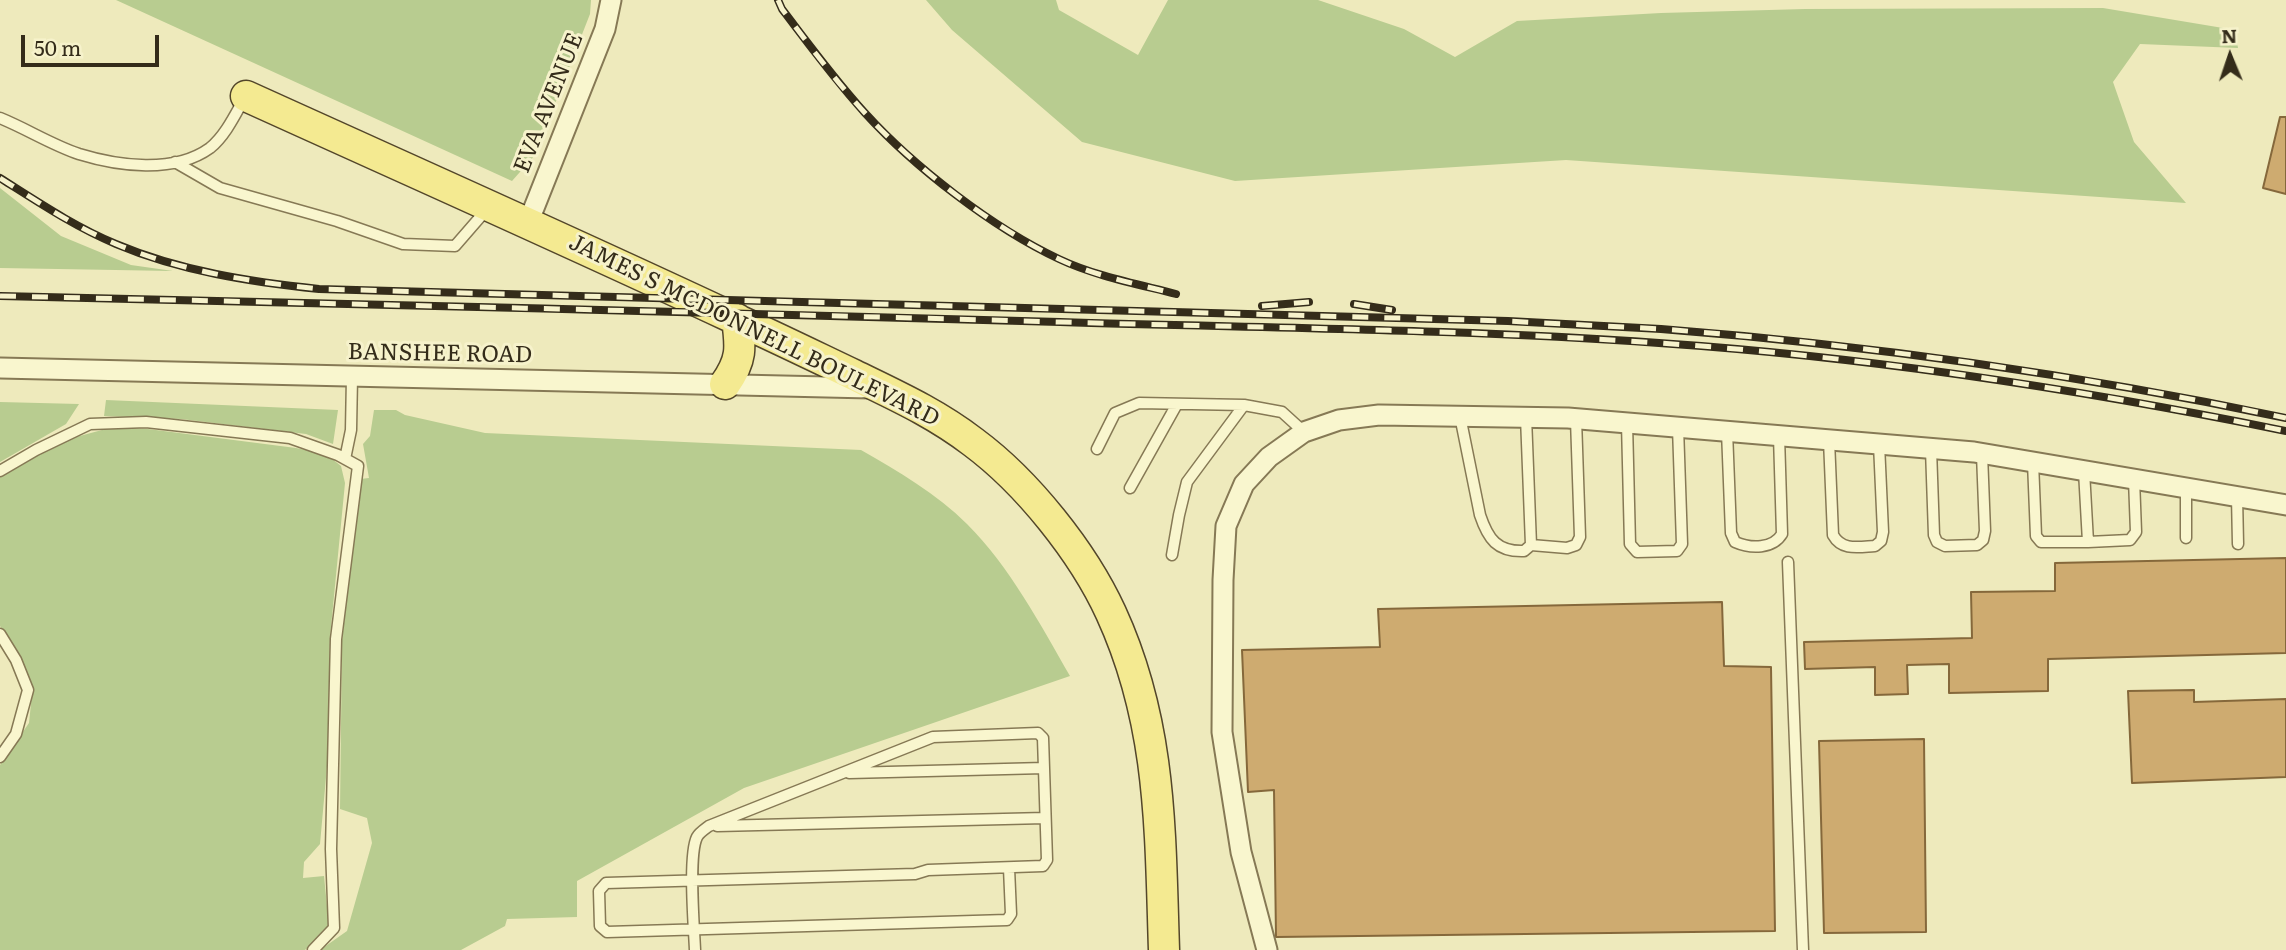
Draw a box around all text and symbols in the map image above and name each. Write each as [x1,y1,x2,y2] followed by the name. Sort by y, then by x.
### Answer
[24,21,163,65] scale bar
[2195,21,2265,91] north arrow
[2221,21,2238,49] text: N
[508,29,590,177] street label: EVA AVENUE
[34,31,81,62] text: 50 m
[564,229,944,433] street label: JAMES S MCDONNELL BOULEVARD
[347,339,533,369] street label: BANSHEE ROAD

